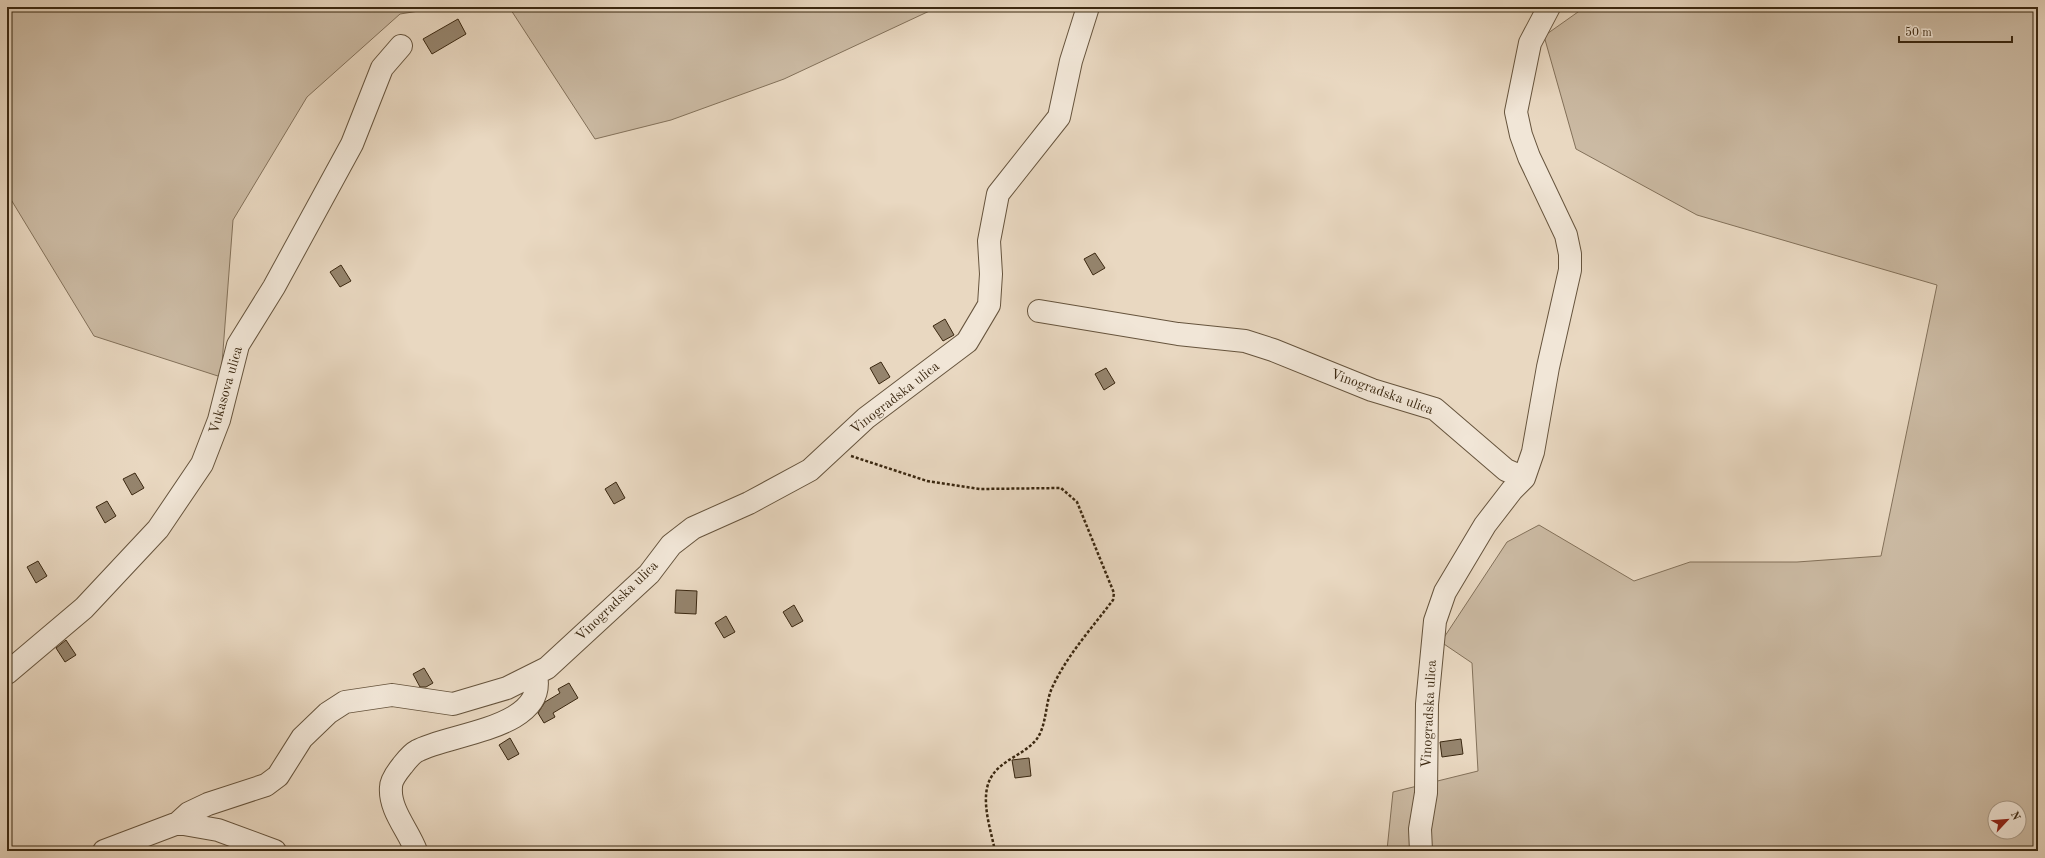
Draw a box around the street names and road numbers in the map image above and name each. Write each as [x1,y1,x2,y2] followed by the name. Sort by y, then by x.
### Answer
[207,345,245,435] street label: Vukasova ulica
[848,359,942,437] street label: Vinogradska ulica
[1329,367,1435,417] street label: Vinogradska ulica
[573,558,661,644] street label: Vinogradska ulica
[1419,660,1439,768] street label: Vinogradska ulica

